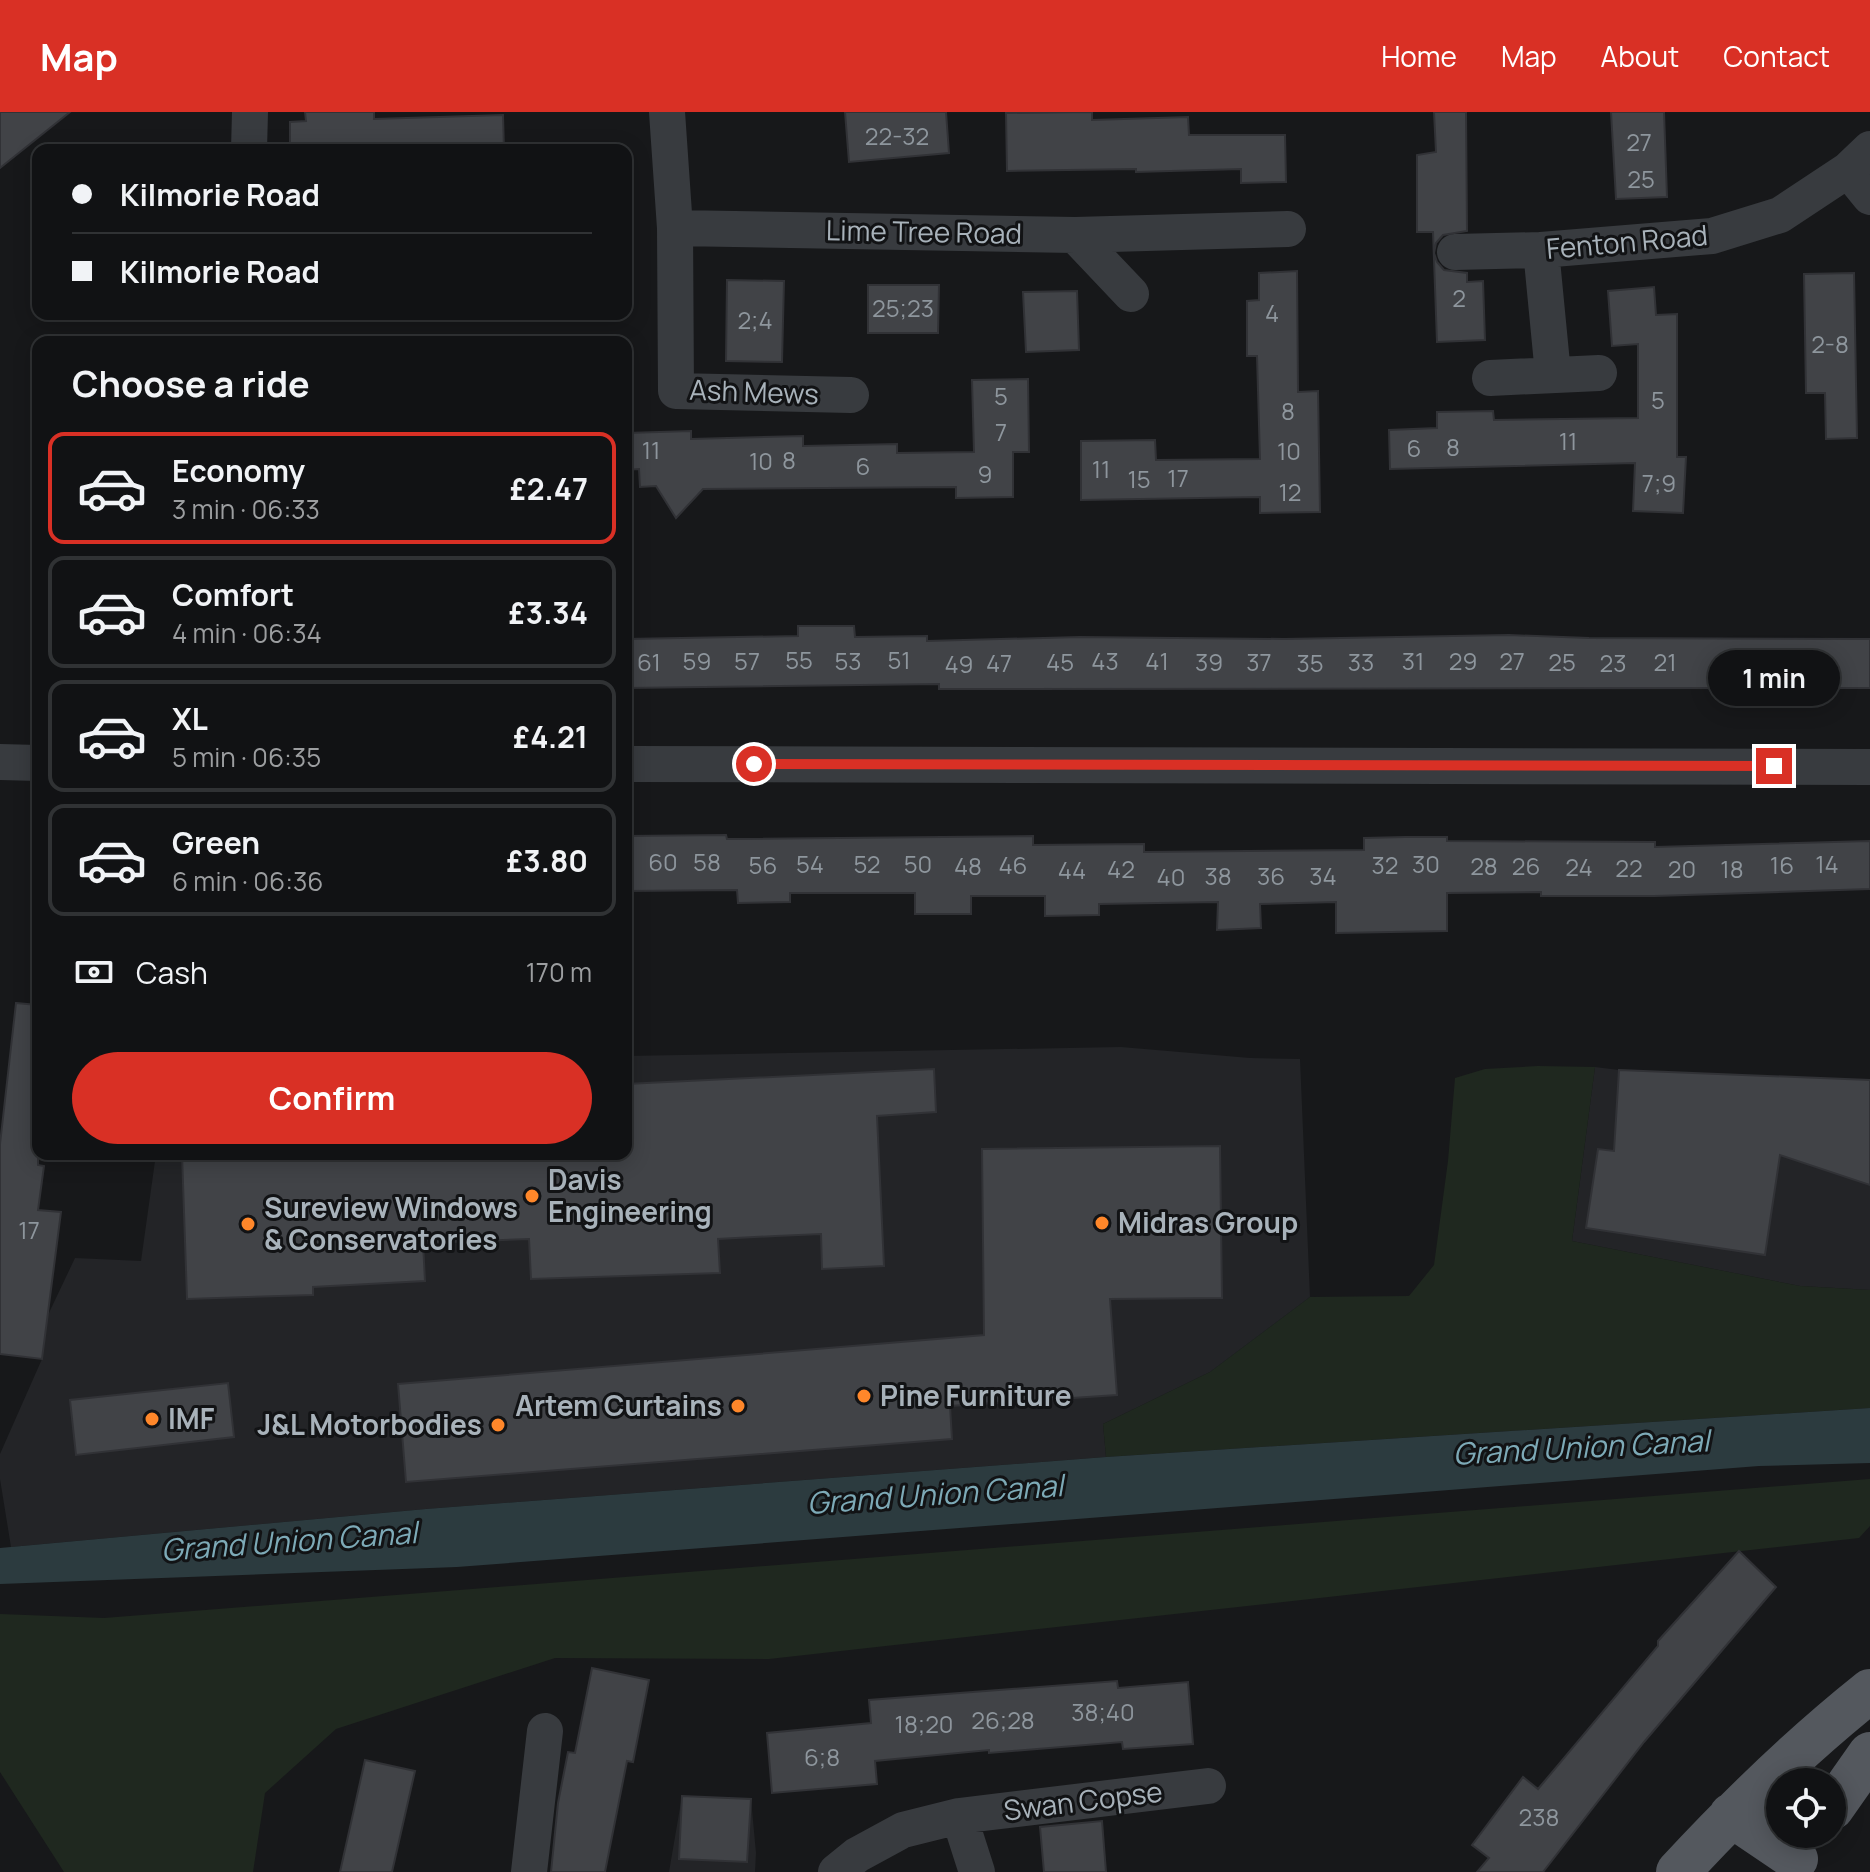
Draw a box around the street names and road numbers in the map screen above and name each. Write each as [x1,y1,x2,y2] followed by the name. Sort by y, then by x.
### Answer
[826,210,1022,252] street label: Lime Tree Road
[1545,215,1709,267] street label: Fenton Road
[689,370,819,412] street label: Ash Mews
[1001,1771,1164,1829] street label: Swan Copse

